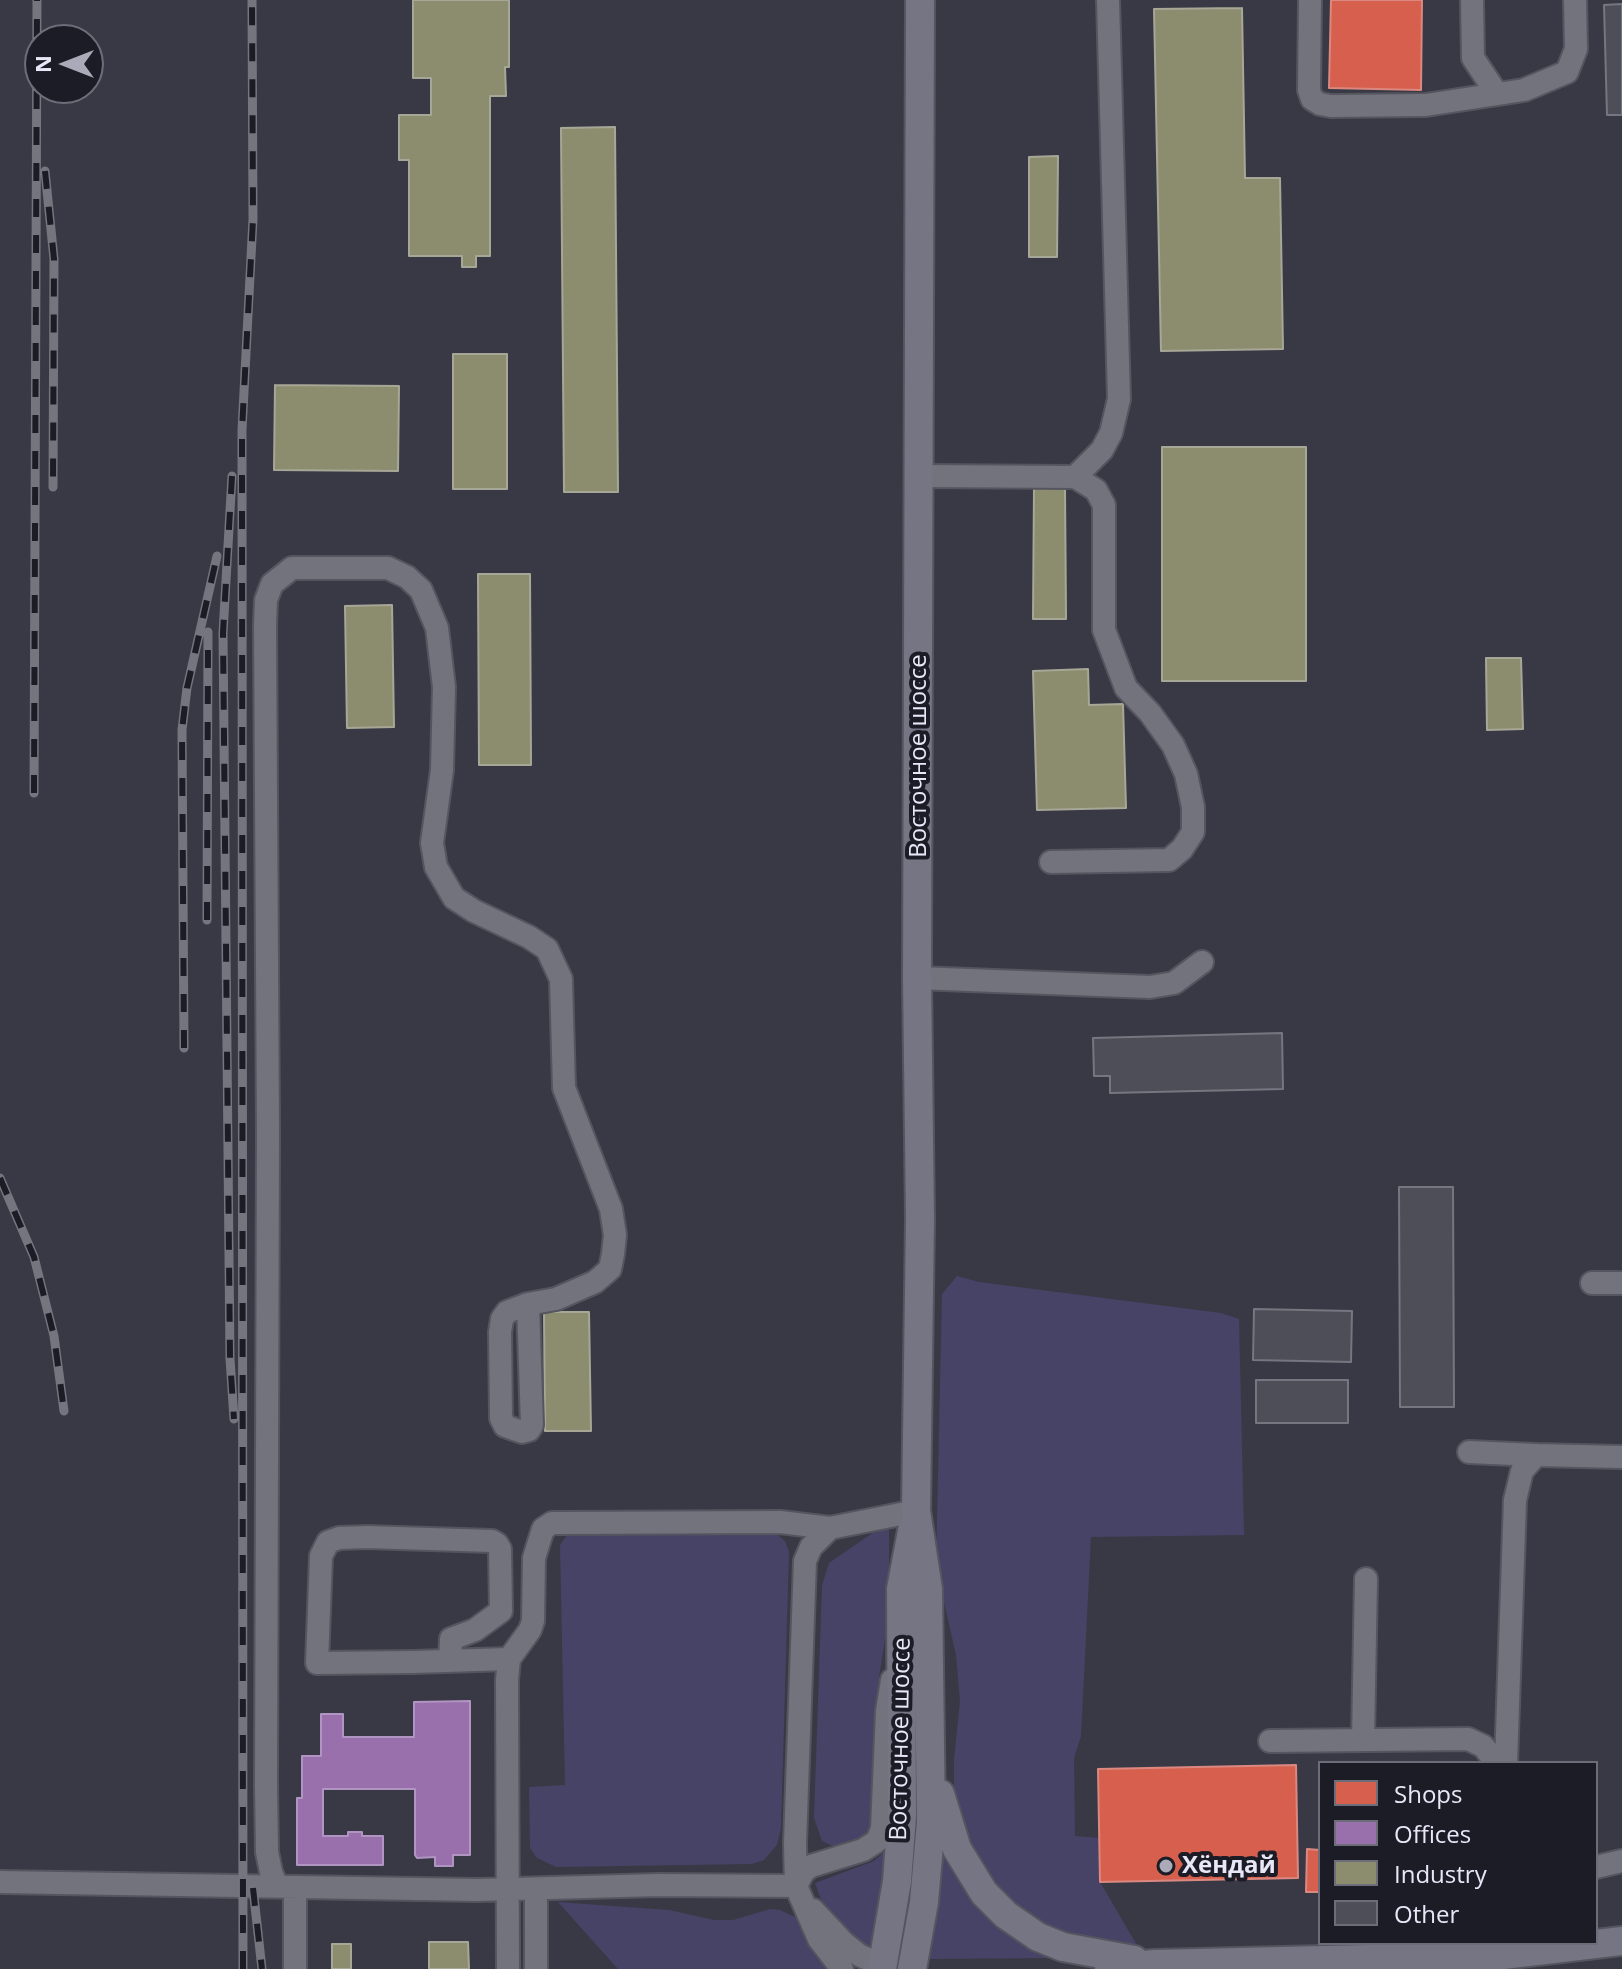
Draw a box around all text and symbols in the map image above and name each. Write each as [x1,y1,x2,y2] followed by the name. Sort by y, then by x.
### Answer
[24,24,104,104] north arrow
[27,55,57,73] text: N
[905,654,933,858] street label: Восточное шоссе
[885,1637,917,1841] street label: Восточное шоссе
[1318,1761,1598,1945] legend
[1394,1777,1462,1810] text: Shops
[1394,1817,1471,1850] text: Offices
[1182,1852,1276,1880] place label: Хёндай
[1157,1857,1175,1875] marker: Хёндай
[1394,1857,1487,1890] text: Industry
[1394,1897,1459,1930] text: Other

